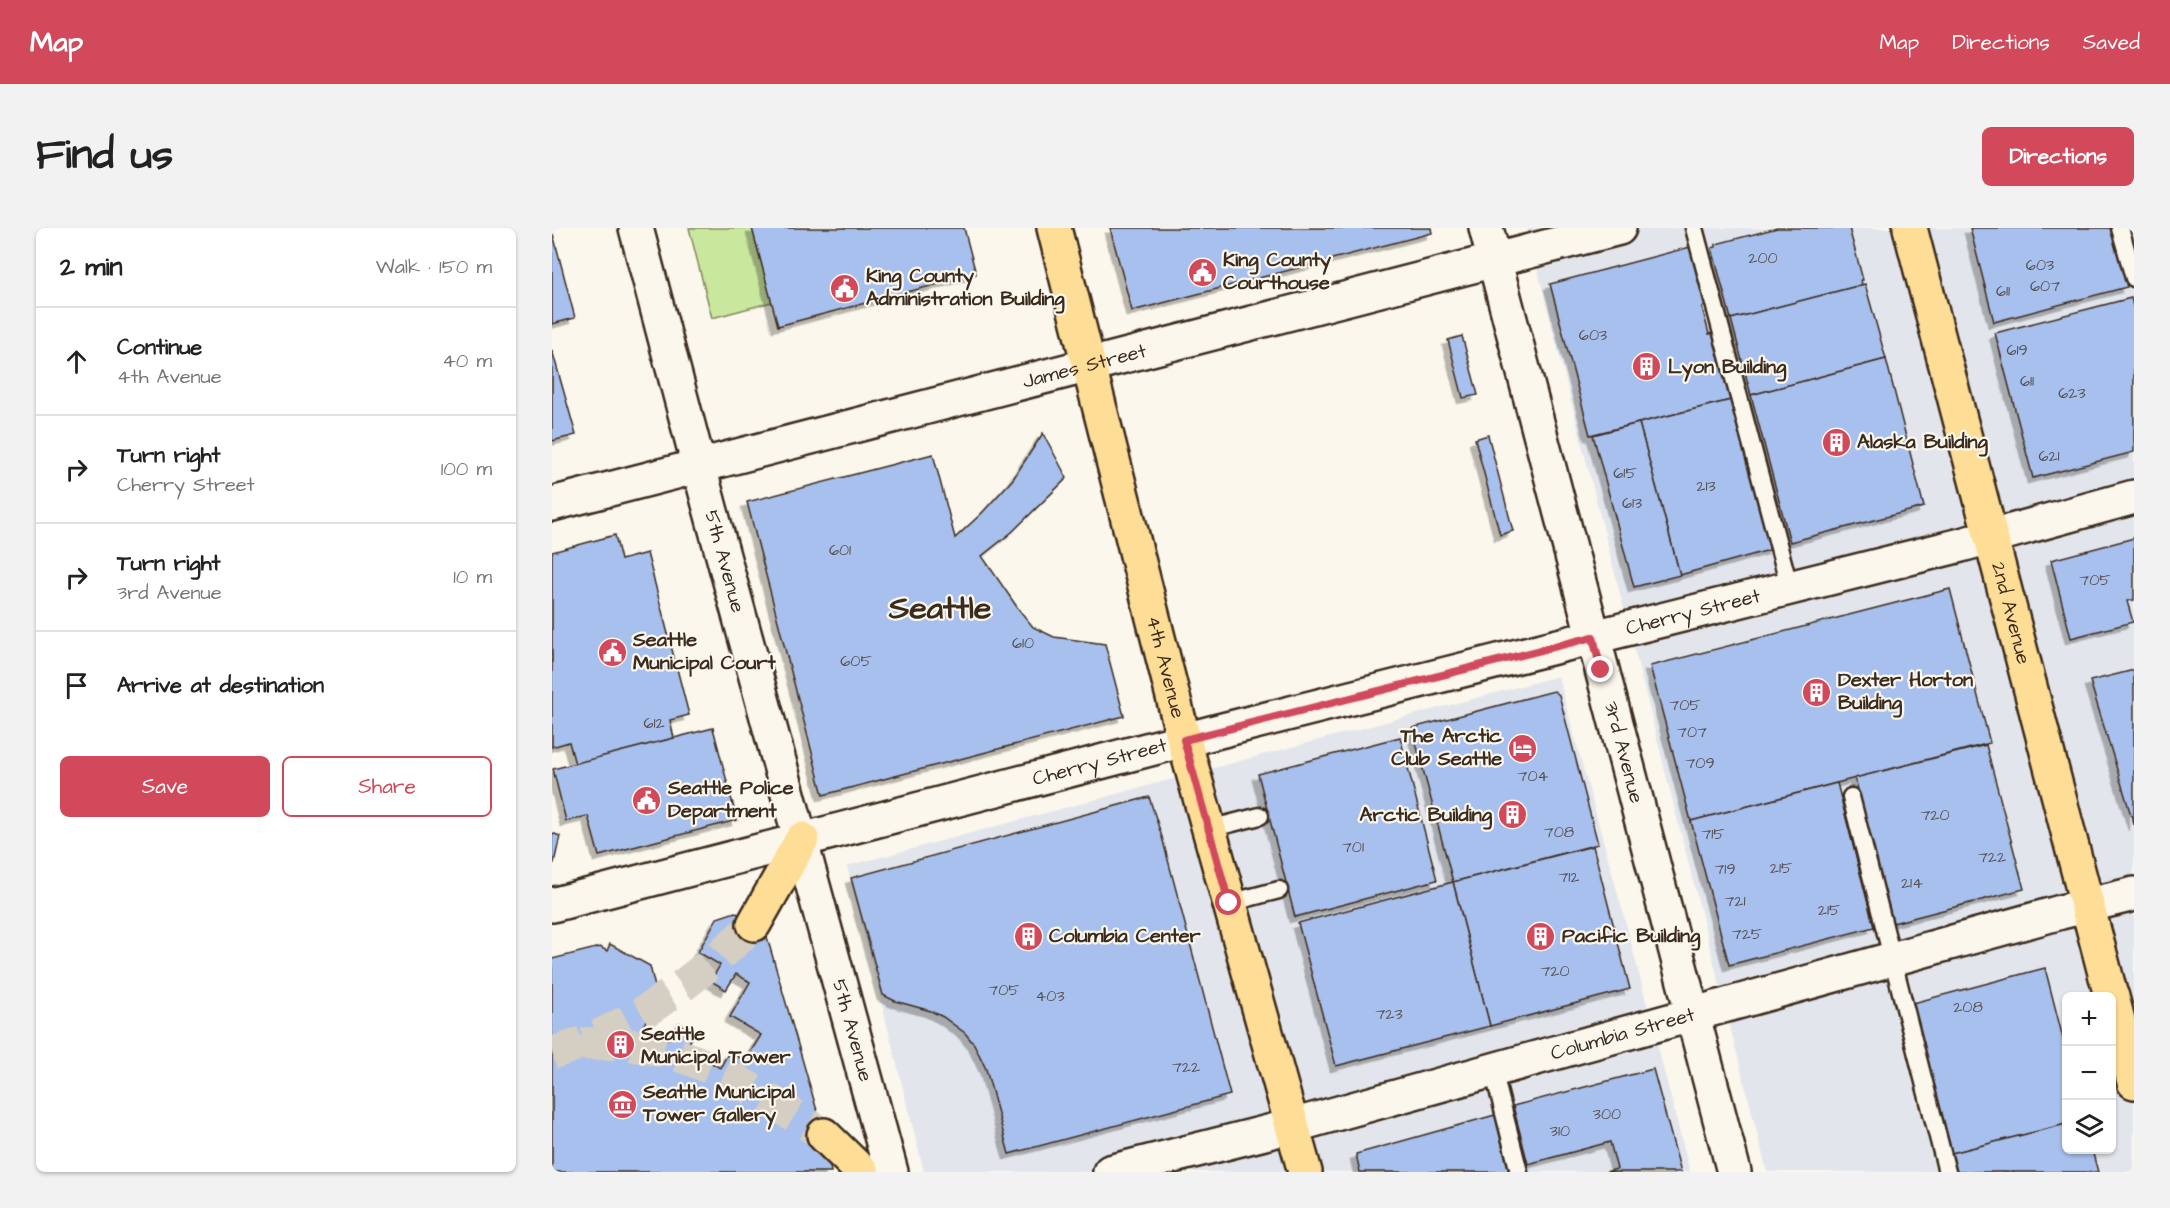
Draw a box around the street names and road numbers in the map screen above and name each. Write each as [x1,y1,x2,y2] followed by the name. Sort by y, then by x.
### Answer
[1019,337,1149,396] street label: James Street
[697,507,752,616] street label: 5th Avenue
[1984,559,2038,667] street label: 2nd Avenue
[1623,582,1763,643] street label: Cherry Street
[1139,613,1192,721] street label: 4th Avenue
[1597,698,1651,806] street label: 3rd Avenue
[1029,731,1170,793] street label: Cherry Street
[825,976,880,1085] street label: 5th Avenue
[1547,1001,1698,1067] street label: Columbia Street

